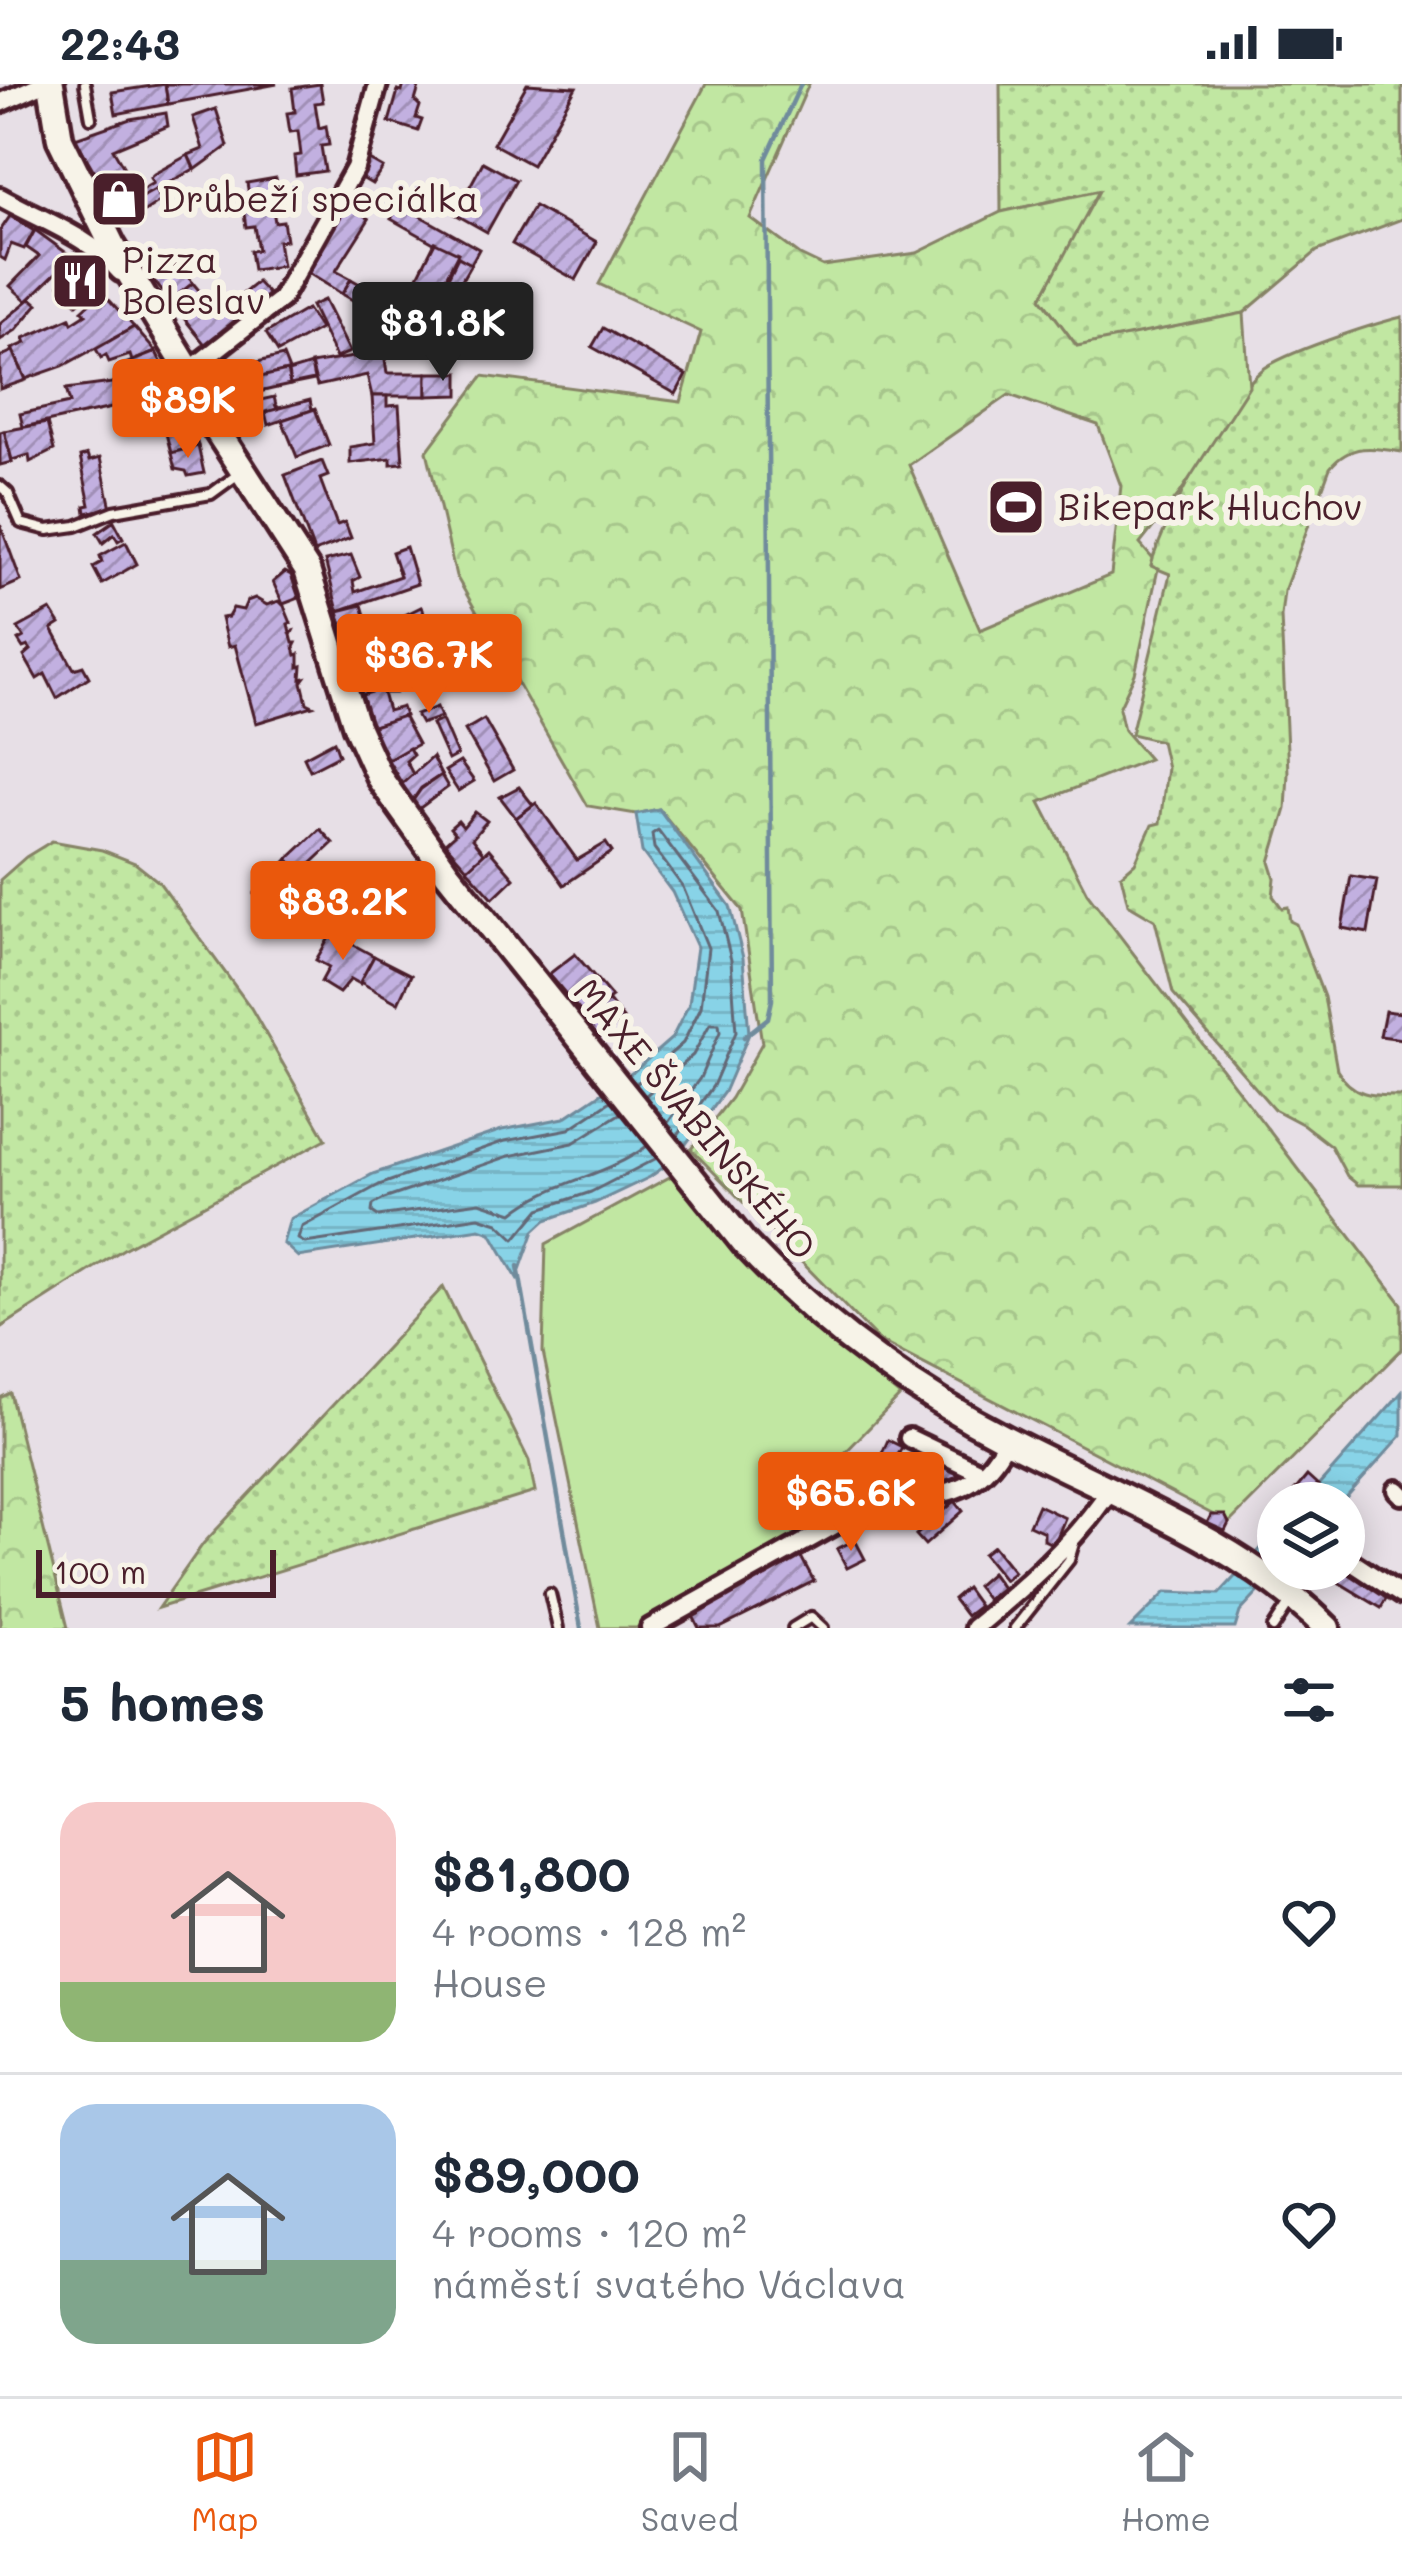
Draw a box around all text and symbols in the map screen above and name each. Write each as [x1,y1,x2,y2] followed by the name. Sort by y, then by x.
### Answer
[60,13,180,71] text: 22:43
[88,168,150,230] shop icon: Drůbeží speciálka
[161,174,479,221] place label: Drůbeží speciálka
[122,235,265,323] place label: Pizza Boleslav
[49,250,111,312] restaurant icon: Pizza Boleslav
[345,282,541,384] pin: $81.8K
[379,295,507,346] text: $81.8K
[117,359,259,461] pin: $89K
[139,372,237,423] text: $89K
[985,476,1047,538] sports icon: Bikepark Hluchov
[1058,482,1362,529] place label: Bikepark Hluchov
[331,614,527,716] pin: $36.7K
[364,627,494,678] text: $36.7K
[245,861,441,963] pin: $83.2K
[277,874,409,925] text: $83.2K
[565,968,828,1268] street label: MAXE ŠVABINSKÉHO
[753,1452,949,1554] pin: $65.6K
[785,1465,917,1516] text: $65.6K
[1257,1482,1365,1590] map controls
[1257,1482,1365,1590] button: layers
[36,1544,276,1597] scale bar
[54,1549,146,1592] text: 100 m
[60,1667,265,1734] text: 5 homes
[1276,1667,1342,1733] icon: filters
[432,1838,631,1905] text: $81,800
[156,1850,300,1994] icon: home
[1276,1889,1342,1955] icon: heart
[432,1905,746,1956] text: 4 rooms · 128 m²
[432,1956,547,2007] text: House
[432,2139,640,2206] text: $89,000
[156,2152,300,2296] icon: home
[1276,2191,1342,2257] icon: heart
[432,2206,747,2257] text: 4 rooms · 120 m²
[432,2257,906,2308] text: náměstí svatého Václava
[191,2424,258,2539] tab: Map
[641,2424,739,2539] tab: Saved
[1121,2424,1211,2539] tab: Home

